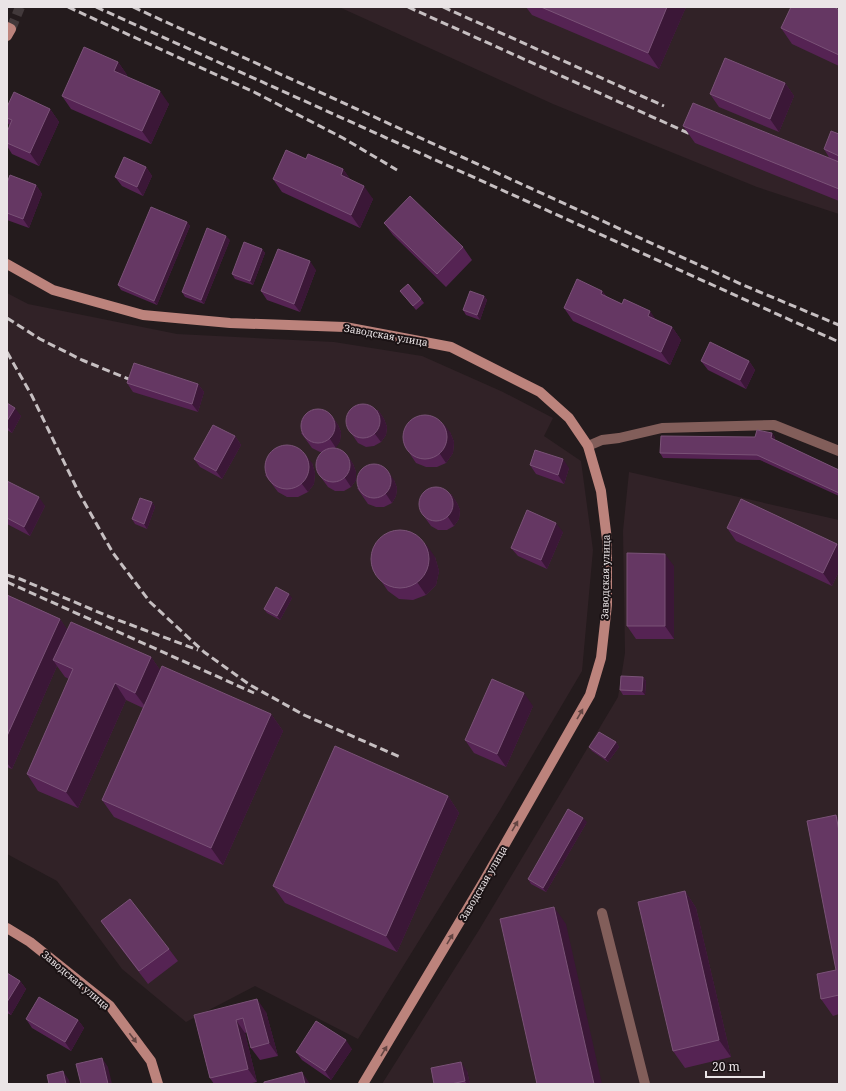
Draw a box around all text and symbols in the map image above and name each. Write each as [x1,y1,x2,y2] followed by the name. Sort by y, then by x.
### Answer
[343,321,429,349] street label: Заводская улица
[597,534,613,620] street label: Заводская улица
[576,708,583,719] one-way arrow
[512,821,519,832] one-way arrow
[456,843,510,923] street label: Заводская улица
[446,933,453,945] one-way arrow
[39,947,113,1013] street label: Заводская улица
[129,1032,137,1043] one-way arrow
[380,1045,387,1057] one-way arrow
[706,1053,764,1079] scale bar
[712,1058,740,1075] text: 20 m

